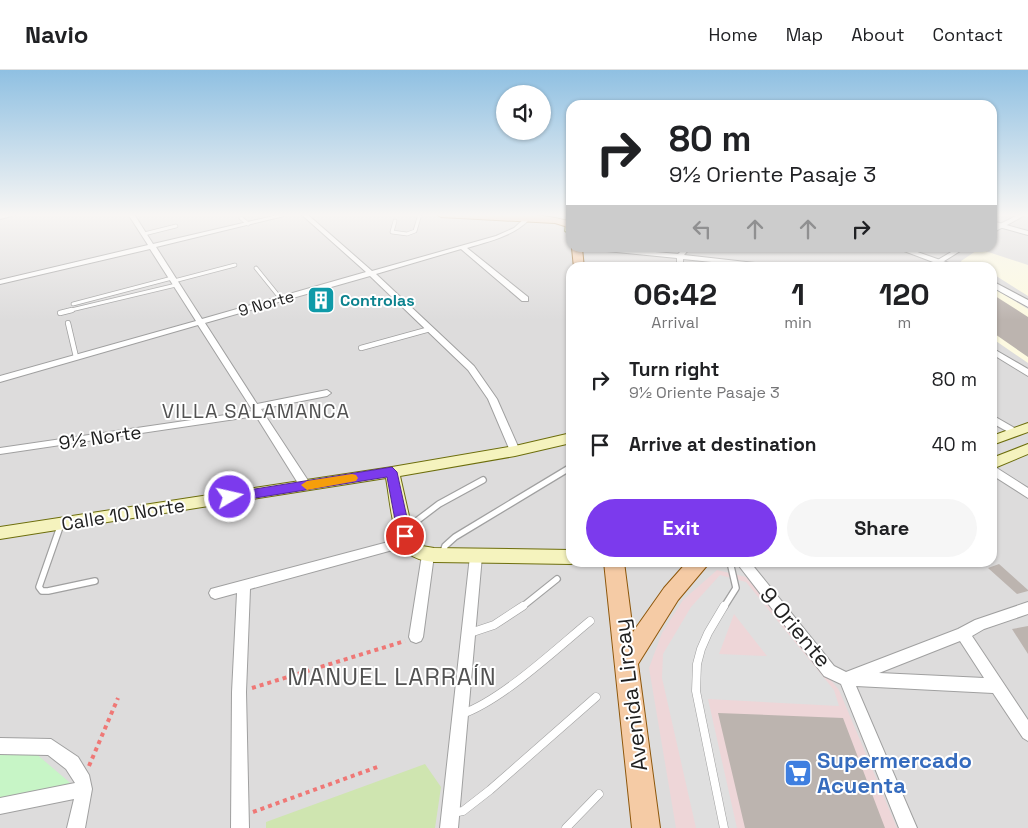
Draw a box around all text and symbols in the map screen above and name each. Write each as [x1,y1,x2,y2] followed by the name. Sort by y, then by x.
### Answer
[25,19,89,50] text: Navio
[709,23,758,46] text: Home
[786,23,823,46] text: Map
[851,23,905,46] text: About
[933,23,1003,46] text: Contact
[496,85,551,140] map controls
[496,85,551,140] button: sound
[669,117,751,161] text: 80 m
[586,120,651,185] icon: right
[669,160,876,188] text: 9½ Oriente Pasaje 3
[688,215,716,243] icon: left
[741,215,769,243] icon: ahead
[794,215,822,243] icon: ahead
[847,215,875,243] icon: right
[633,275,717,314] text: 06:42
[791,275,805,314] text: 1
[879,275,930,314] text: 120
[306,285,336,315] building icon: Controlas
[236,286,296,321] street label: 9 Norte
[340,290,415,311] place label: Controlas
[651,312,699,333] text: Arrival
[784,312,812,333] text: min
[897,312,911,333] text: m
[629,357,719,382] text: Turn right
[586,366,614,394] icon: right
[932,367,977,392] text: 80 m
[629,382,780,403] text: 9½ Oriente Pasaje 3
[162,398,350,424] district label: VILLA SALAMANCA
[57,419,143,456] street label: 9½ Norte
[586,431,614,459] icon: arrive
[629,432,817,457] text: Arrive at destination
[932,432,977,457] text: 40 m
[203,470,255,522] position arrow
[60,492,187,537] street label: Calle 10 Norte
[586,499,777,557] button: Exit
[787,499,977,557] button: Share
[384,515,426,557] pin
[391,522,419,550] icon: arrive
[754,581,838,673] street label: 9 Oriente
[607,617,653,773] street label: Avenida Lircay
[287,661,497,692] district label: MANUEL LARRAÍN
[817,746,972,799] place label: Supermercado Acuenta
[783,758,813,788] supermarket icon: Supermercado Acuenta

